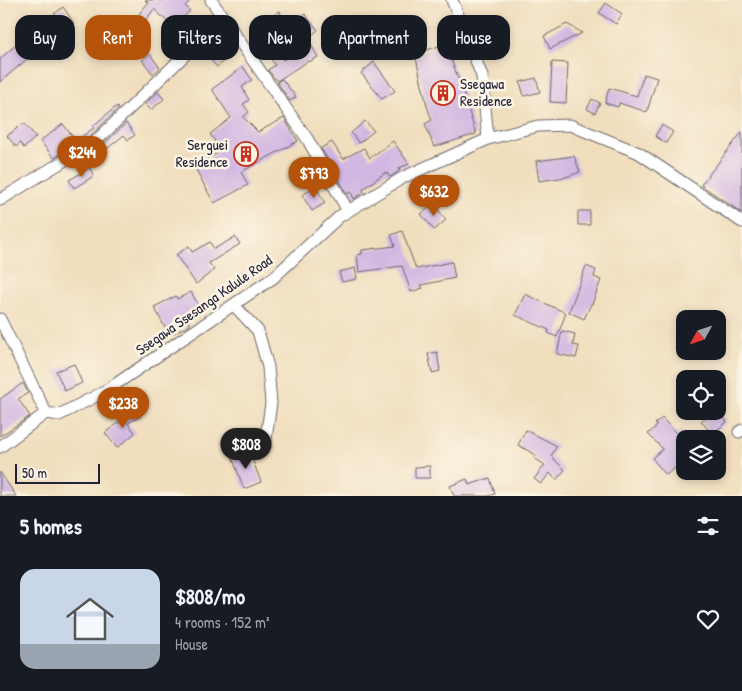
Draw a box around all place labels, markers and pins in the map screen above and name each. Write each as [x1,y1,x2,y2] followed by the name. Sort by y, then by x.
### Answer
[460,73,512,111] place label: Ssegawa Residence
[430,80,456,106] building icon: Ssegawa Residence
[176,134,228,172] place label: Serguei Residence
[52,136,112,178] pin: $244
[233,141,259,167] building icon: Serguei Residence
[284,156,344,199] pin: $793
[404,174,464,217] pin: $632
[93,386,153,429] pin: $238
[216,428,276,470] pin: $808

